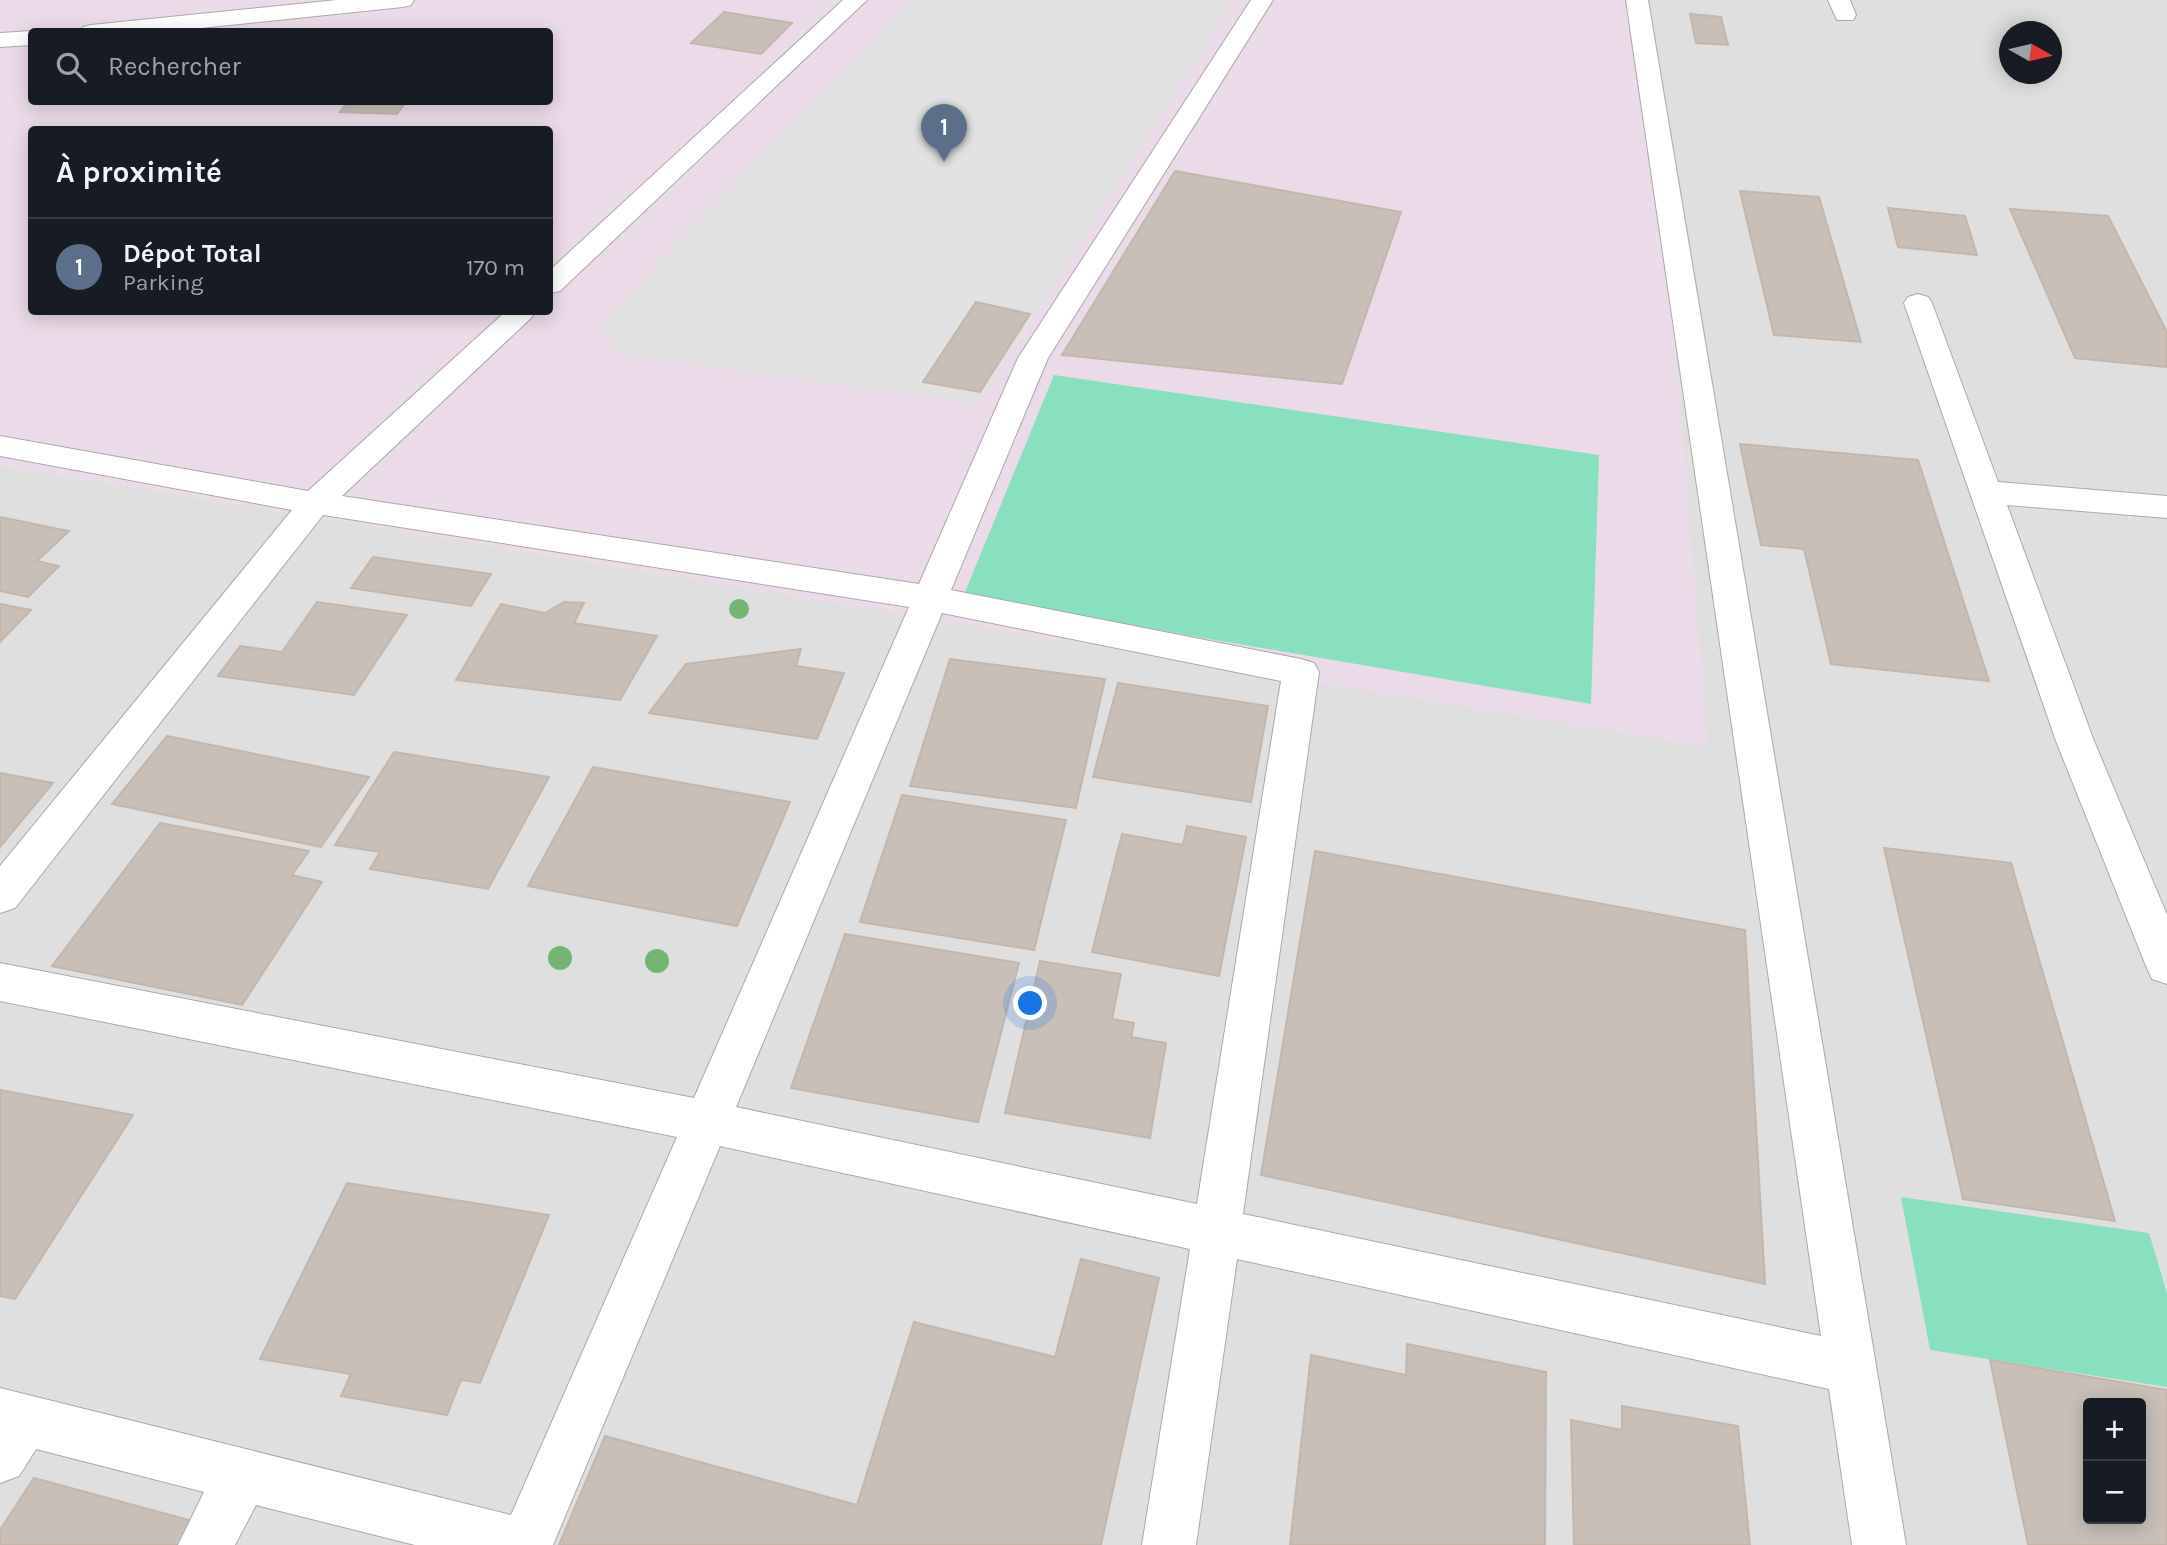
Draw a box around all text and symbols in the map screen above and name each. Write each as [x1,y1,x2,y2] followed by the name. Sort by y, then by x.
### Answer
[1999,21,2062,84] north arrow
[28,28,553,105] search box
[52,48,90,86] icon: search
[108,51,241,82] text: Rechercher
[921,104,967,162] pin: 1
[56,154,222,190] text: À proximité
[123,238,262,269] text: Dépot Total
[75,254,83,281] text: 1
[466,254,525,281] text: 170 m
[123,269,203,296] text: Parking
[1013,986,1047,1020] your location
[2083,1398,2146,1524] map controls
[2083,1398,2146,1461] button: +
[2083,1461,2146,1524] button: −

